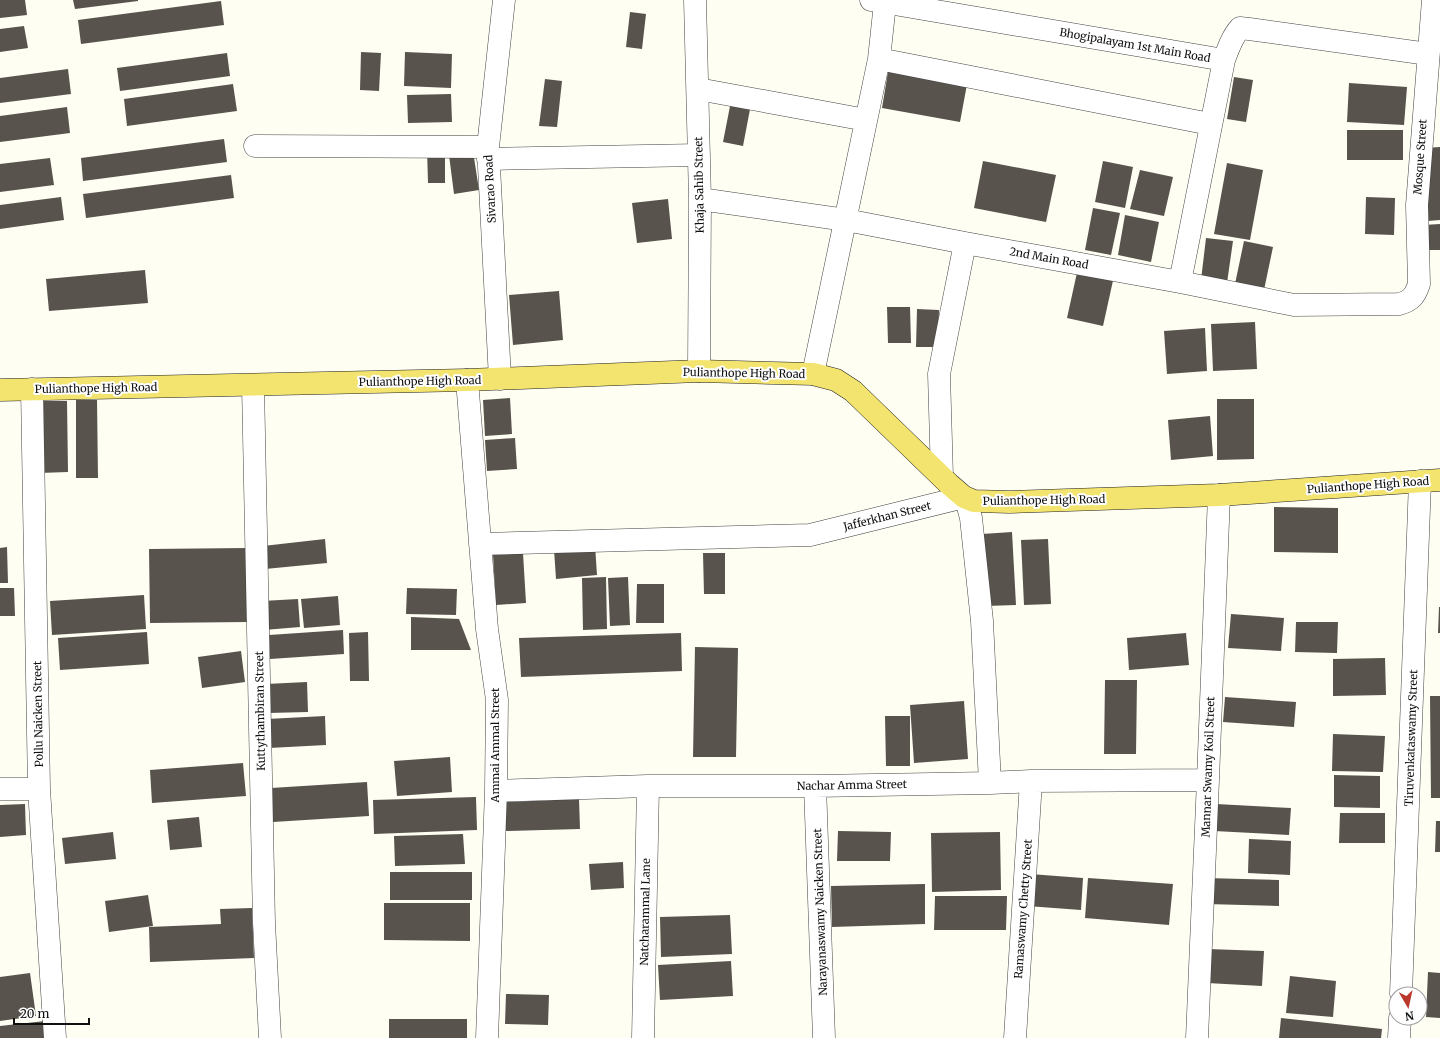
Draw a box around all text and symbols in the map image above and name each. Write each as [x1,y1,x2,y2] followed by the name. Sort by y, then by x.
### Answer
[1058,25,1212,65] street label: Bhogipalayam 1st Main Road
[1410,118,1430,195] street label: Mosque Street
[691,136,707,234] street label: Khaja Sahib Street
[481,154,499,223] street label: Sivarao Road
[1008,244,1090,272] street label: 2nd Main Road
[683,365,806,381] street label: Pulianthope High Road
[359,373,482,389] street label: Pulianthope High Road
[35,380,158,396] street label: Pulianthope High Road
[1306,474,1430,496] street label: Pulianthope High Road
[983,492,1106,508] street label: Pulianthope High Road
[841,498,933,534] street label: Jafferkhan Street
[252,650,268,771] street label: Kuttythambiran Street
[30,660,46,767] street label: Pollu Naicken Street
[1402,669,1420,807] street label: Tiruvenkataswamy Street
[488,687,502,803] street label: Ammai Ammal Street
[1199,696,1217,838] street label: Mannar Swamy Koil Street
[797,777,908,793] street label: Nachar Amma Street
[810,827,830,996] street label: Narayanaswamy Naicken Street
[1011,838,1035,979] street label: Ramaswamy Chetty Street
[637,858,653,966] street label: Natcharammal Lane
[1388,986,1428,1026] north arrow
[14,1000,89,1026] scale bar
[20,1006,49,1021] text: 20 m
[1404,1008,1415,1024] text: N

